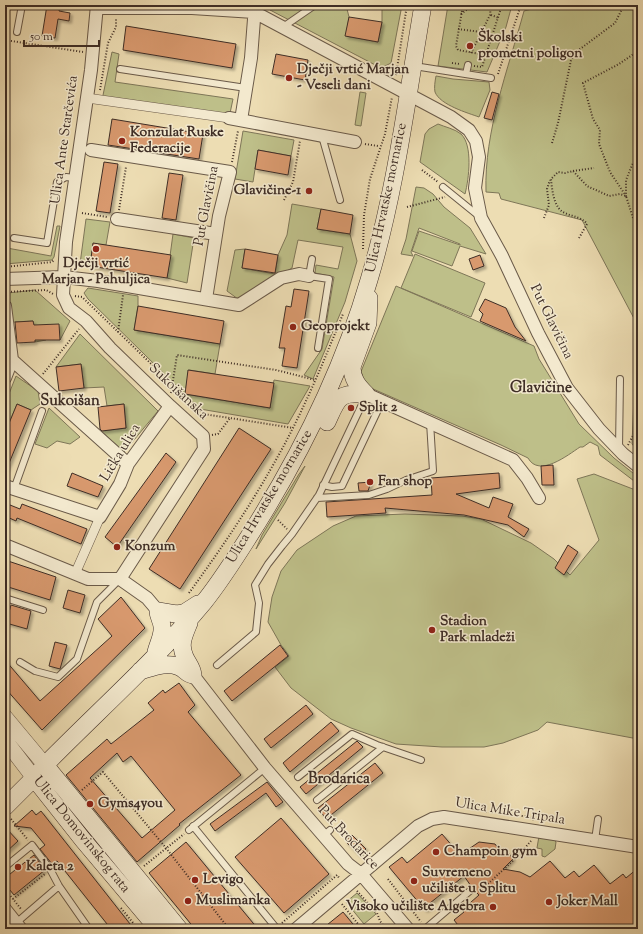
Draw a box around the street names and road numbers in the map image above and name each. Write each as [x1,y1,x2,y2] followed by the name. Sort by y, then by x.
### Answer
[46,74,84,206] street label: Ulica Ante Starčevića
[361,121,413,275] street label: Ulica Hrvatske mornarice
[189,164,225,248] street label: Put Glavičina
[524,281,578,363] street label: Put Glavičina
[144,359,213,425] street label: Sukoišanska
[96,420,146,486] street label: Lička ulica
[222,426,318,568] street label: Ulica Hrvatske mornarice
[28,772,135,898] street label: Ulica Domovinskog rata
[454,793,567,831] street label: Ulica Mike Tripala
[313,801,383,875] street label: Put Brodarice

